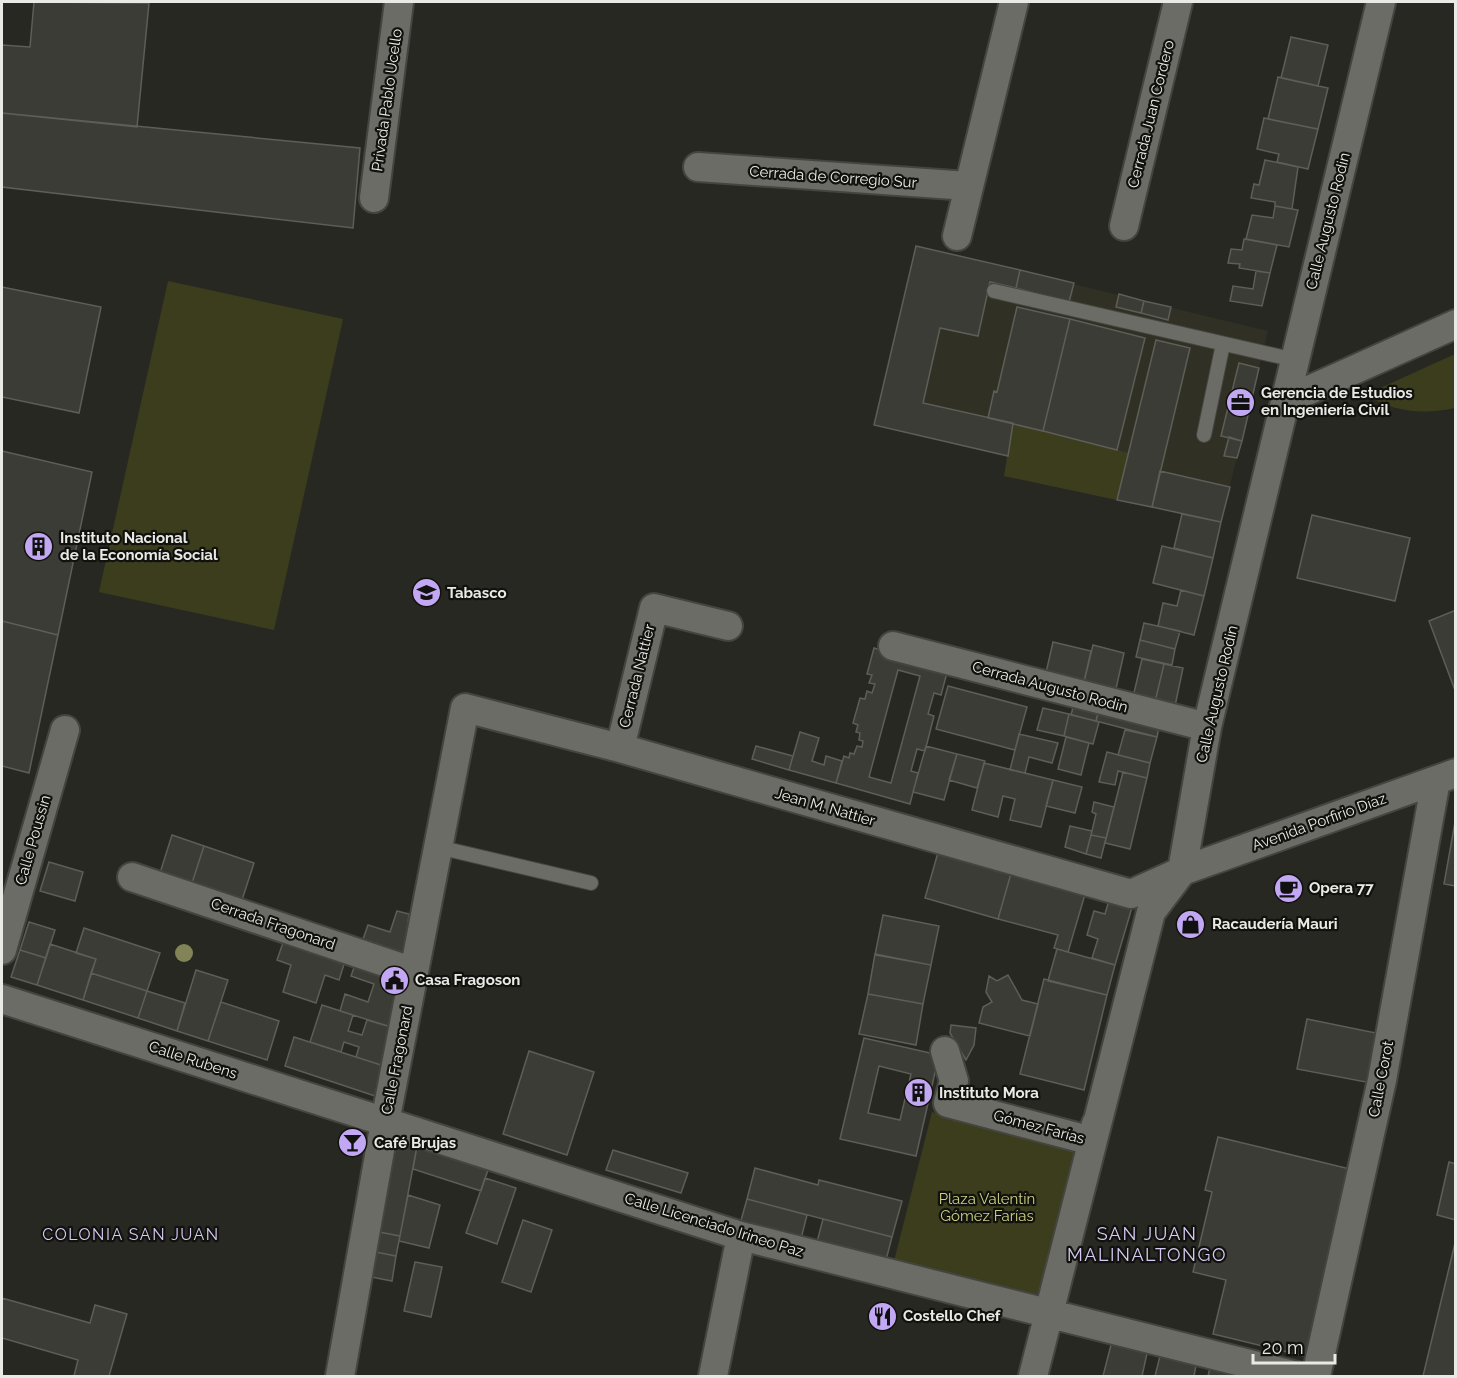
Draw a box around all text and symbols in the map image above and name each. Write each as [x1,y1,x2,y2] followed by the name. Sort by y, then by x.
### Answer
[368,27,406,173] street label: Privada Pablo Ucello
[1124,38,1178,190] street label: Cerrada Juan Cordero
[1302,151,1354,291] street label: Calle Augusto Rodin
[749,162,918,192] street label: Cerrada de Corregio Sur
[1261,384,1413,419] place label: Gerencia de Estudios en Ingeniería Civil
[1224,386,1256,418] office icon: Gerencia de Estudios en Ingeniería Civil
[60,529,218,564] place label: Instituto Nacional de la Economía Social
[23,531,55,563] building icon: Instituto Nacional de la Economía Social
[410,577,442,609] school or university icon: Tabasco
[447,584,507,602] place label: Tabasco
[615,622,659,730] street label: Cerrada Nattier
[1192,623,1242,765] street label: Calle Augusto Rodin
[970,658,1130,716] street label: Cerrada Augusto Rodin
[773,784,878,830] street label: Jean M. Nattier
[1250,789,1388,855] street label: Avenida Porfirio Díaz
[12,793,54,887] street label: Calle Poussin
[1272,872,1304,904] cafe icon: Opera 77
[1309,879,1374,897] place label: Opera 77
[208,894,338,954] street label: Cerrada Fragonard
[1175,908,1207,940] shop icon: Racaudería Mauri
[1212,915,1338,933] place label: Racaudería Mauri
[378,964,410,996] public building icon: Casa Fragoson
[415,971,520,989] place label: Casa Fragoson
[378,1004,416,1116] street label: Calle Fragonard
[147,1037,239,1083] street label: Calle Rubens
[1365,1039,1397,1119] street label: Calle Corot
[902,1077,934,1109] building icon: Instituto Mora
[939,1084,1039,1102] place label: Instituto Mora
[992,1106,1086,1148] street label: Gómez Farías
[337,1127,369,1159] bar icon: Café Brujas
[374,1134,456,1152] place label: Café Brujas
[622,1189,806,1261] street label: Calle Licenciado Irineo Paz
[939,1190,1035,1225] park label: Plaza Valentín Gómez Farías
[1067,1223,1227,1265] district label: SAN JUAN MALINALTONGO
[42,1225,220,1244] district label: COLONIA SAN JUAN
[866,1300,898,1332] restaurant icon: Costello Chef
[903,1307,1001,1325] place label: Costello Chef
[1253,1327,1336,1365] scale bar
[1262,1337,1304,1358] text: 20 m

